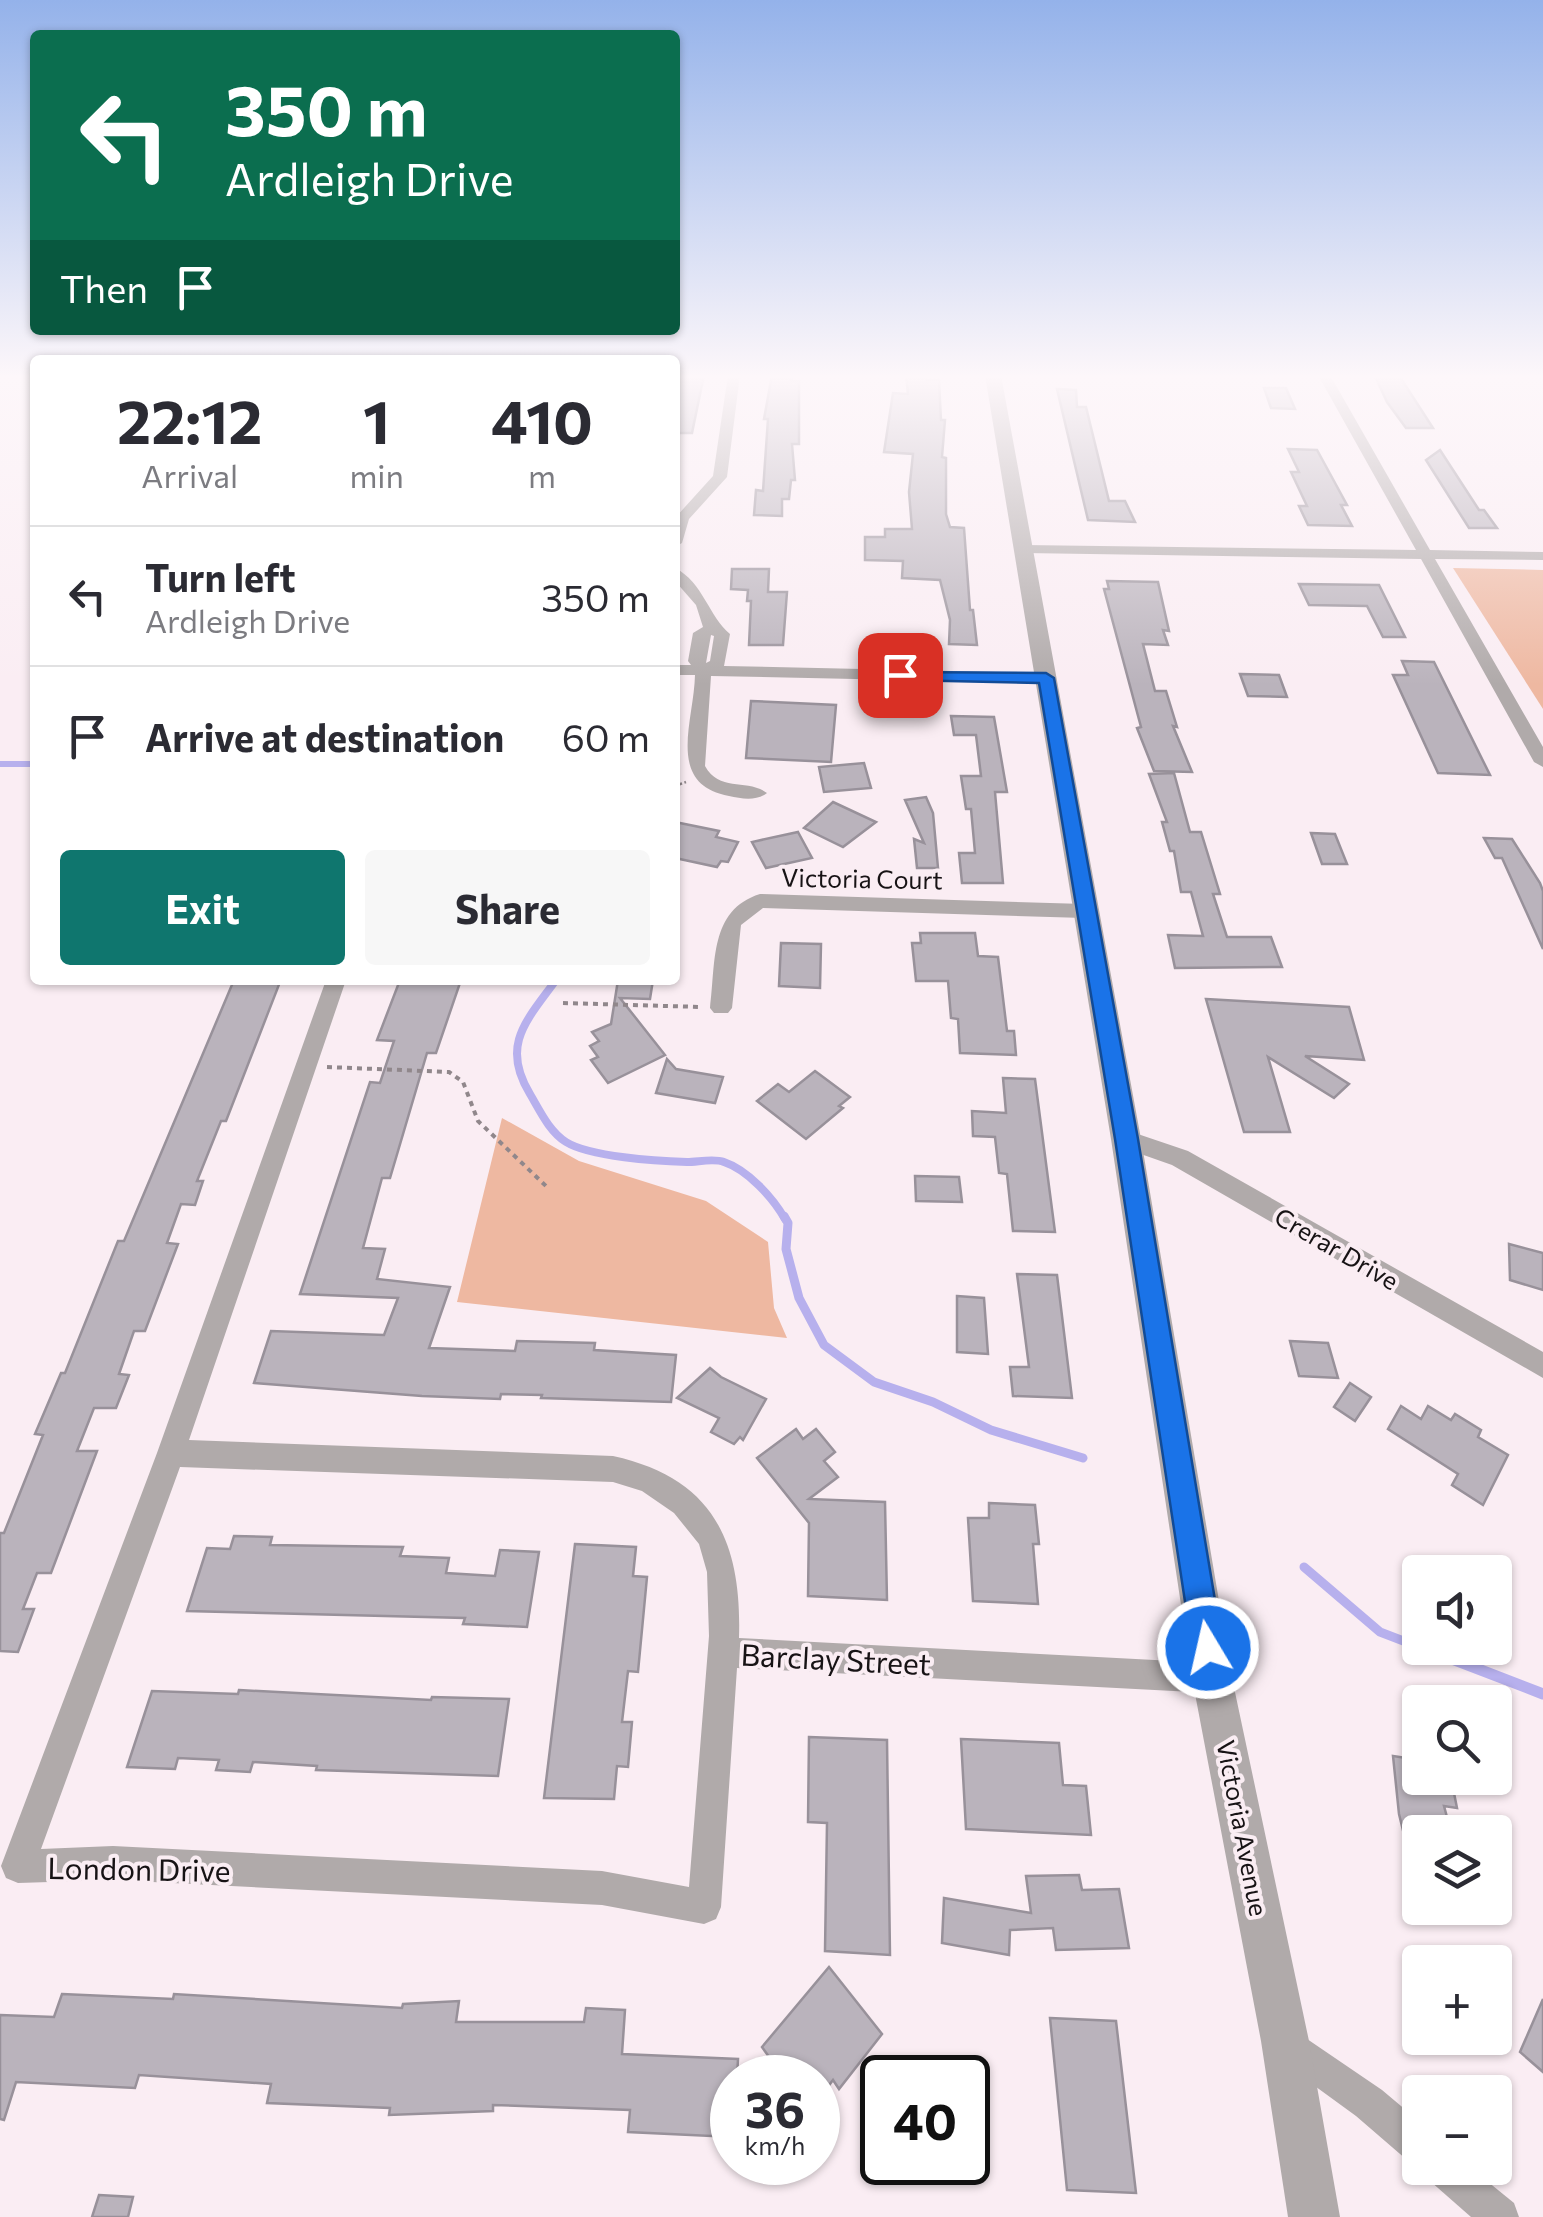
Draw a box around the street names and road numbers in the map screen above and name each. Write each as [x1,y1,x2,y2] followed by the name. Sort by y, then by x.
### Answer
[781,862,943,894] street label: Victoria Court
[1270,1201,1404,1295] street label: Crerar Drive
[740,1635,932,1681] street label: Barclay Street
[1211,1737,1275,1919] street label: Victoria Avenue
[47,1848,231,1888] street label: London Drive

